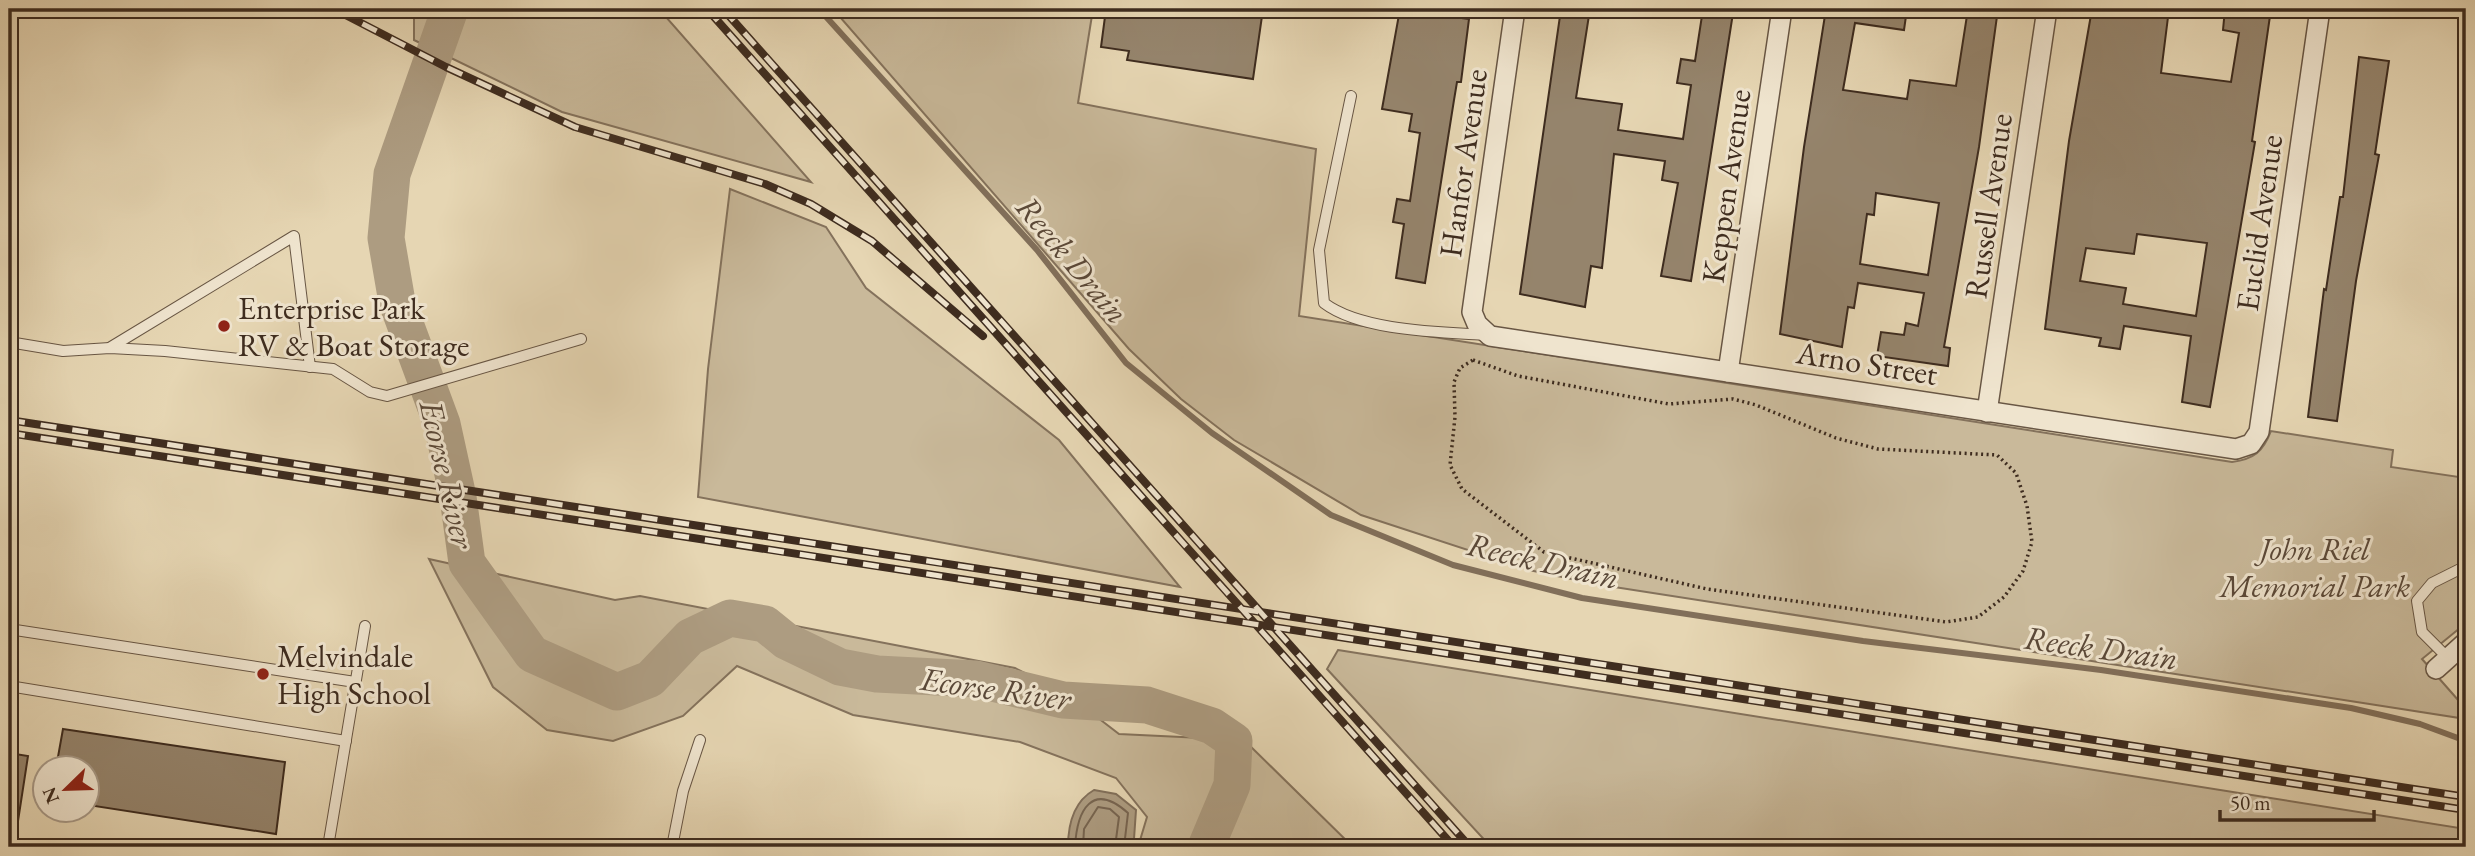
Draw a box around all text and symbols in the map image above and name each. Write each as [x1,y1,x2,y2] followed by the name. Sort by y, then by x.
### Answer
[1429,66,1497,260] street label: Hanfor Avenue
[1692,86,1760,286] street label: Keppen Avenue
[1954,111,2022,301] street label: Russell Avenue
[2226,132,2292,314] street label: Euclid Avenue
[1006,186,1139,332] water label: Reeck Drain
[238,287,469,366] place label: Enterprise Park RV & Boat Storage
[216,318,232,334] marker: Enterprise Park RV & Boat Storage
[1792,331,1941,395] street label: Arno Street
[409,394,486,554] water label: Ecorse River
[1463,522,1623,599] water label: Reeck Drain
[2218,528,2411,607] park label: John Riel Memorial Park
[2021,615,2180,680] water label: Reeck Drain
[277,635,431,714] place label: Melvindale High School
[916,656,1075,720] water label: Ecorse River
[255,666,271,682] marker: Melvindale High School
[32,754,102,824] north arrow
[2220,779,2374,823] scale bar
[36,783,65,807] text: N
[2230,789,2271,816] text: 50 m

